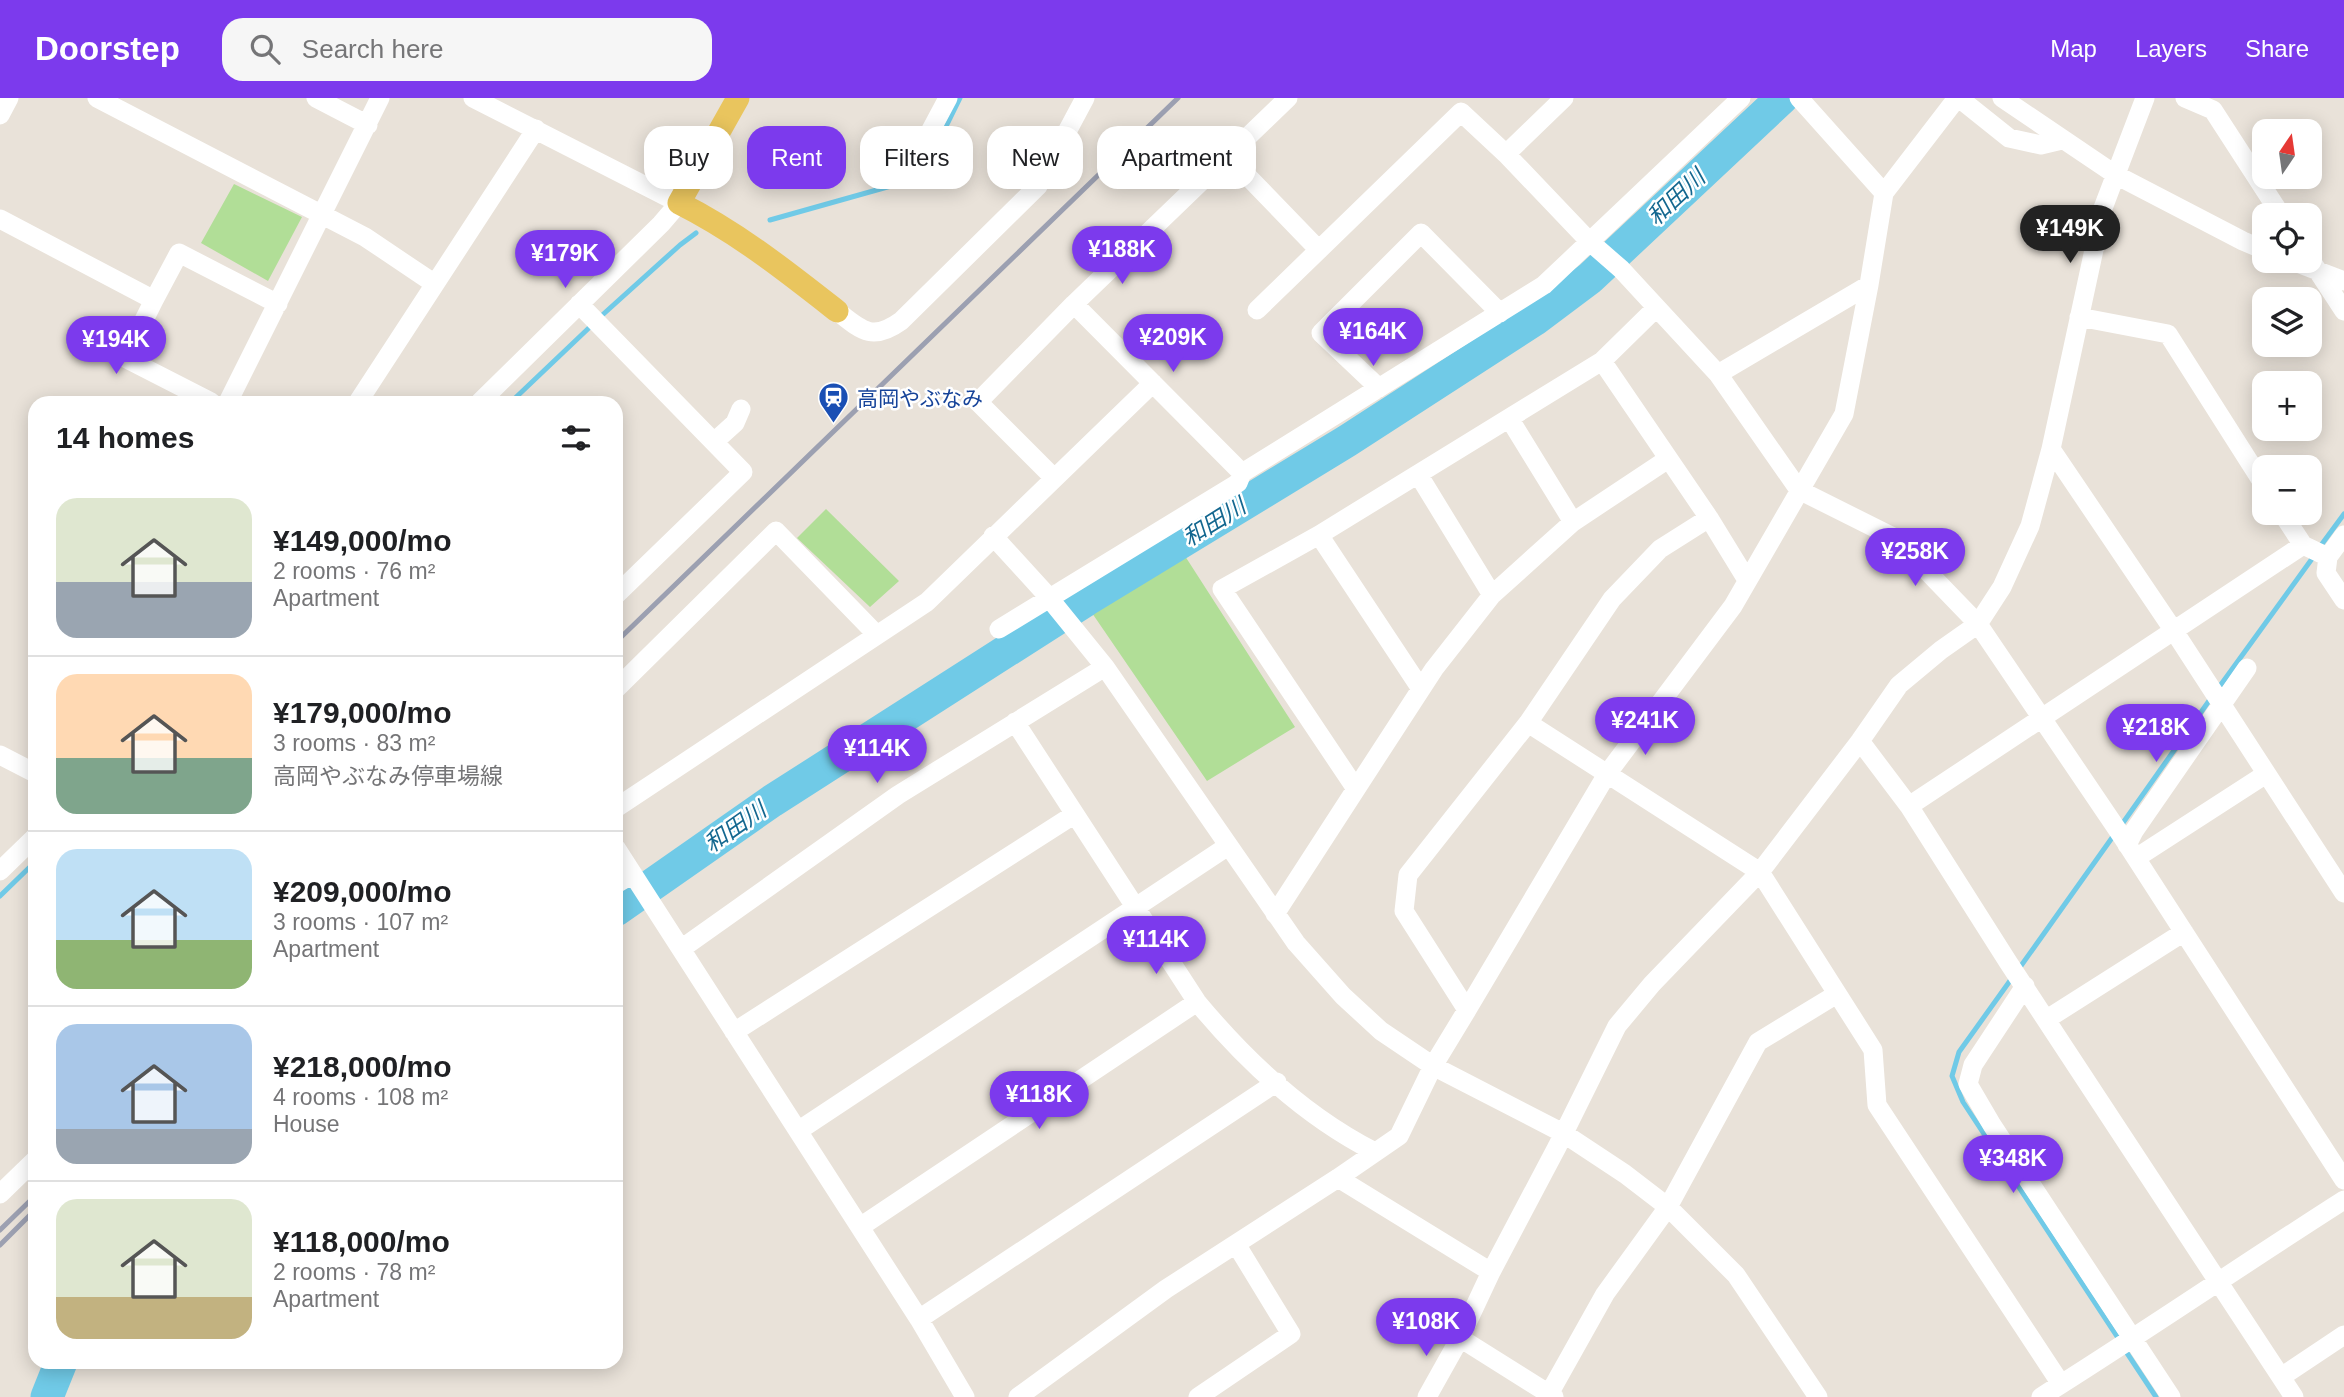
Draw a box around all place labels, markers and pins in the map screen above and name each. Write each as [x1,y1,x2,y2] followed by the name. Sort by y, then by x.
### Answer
[2021,206,2119,265] pin: ¥149K
[1073,226,1171,286] pin: ¥188K
[516,230,614,290] pin: ¥179K
[1324,308,1422,368] pin: ¥164K
[1124,314,1222,374] pin: ¥209K
[67,316,165,376] pin: ¥194K
[817,381,851,425] station icon: 高岡やぶなみ
[857,387,983,410] place label: 高岡やぶなみ
[1866,528,1964,588] pin: ¥258K
[1596,698,1694,757] pin: ¥241K
[2107,704,2205,764] pin: ¥218K
[828,726,926,785] pin: ¥114K
[1107,916,1205,976] pin: ¥114K
[990,1072,1088,1131] pin: ¥118K
[1964,1136,2062,1195] pin: ¥348K
[1377,1298,1475,1358] pin: ¥108K

